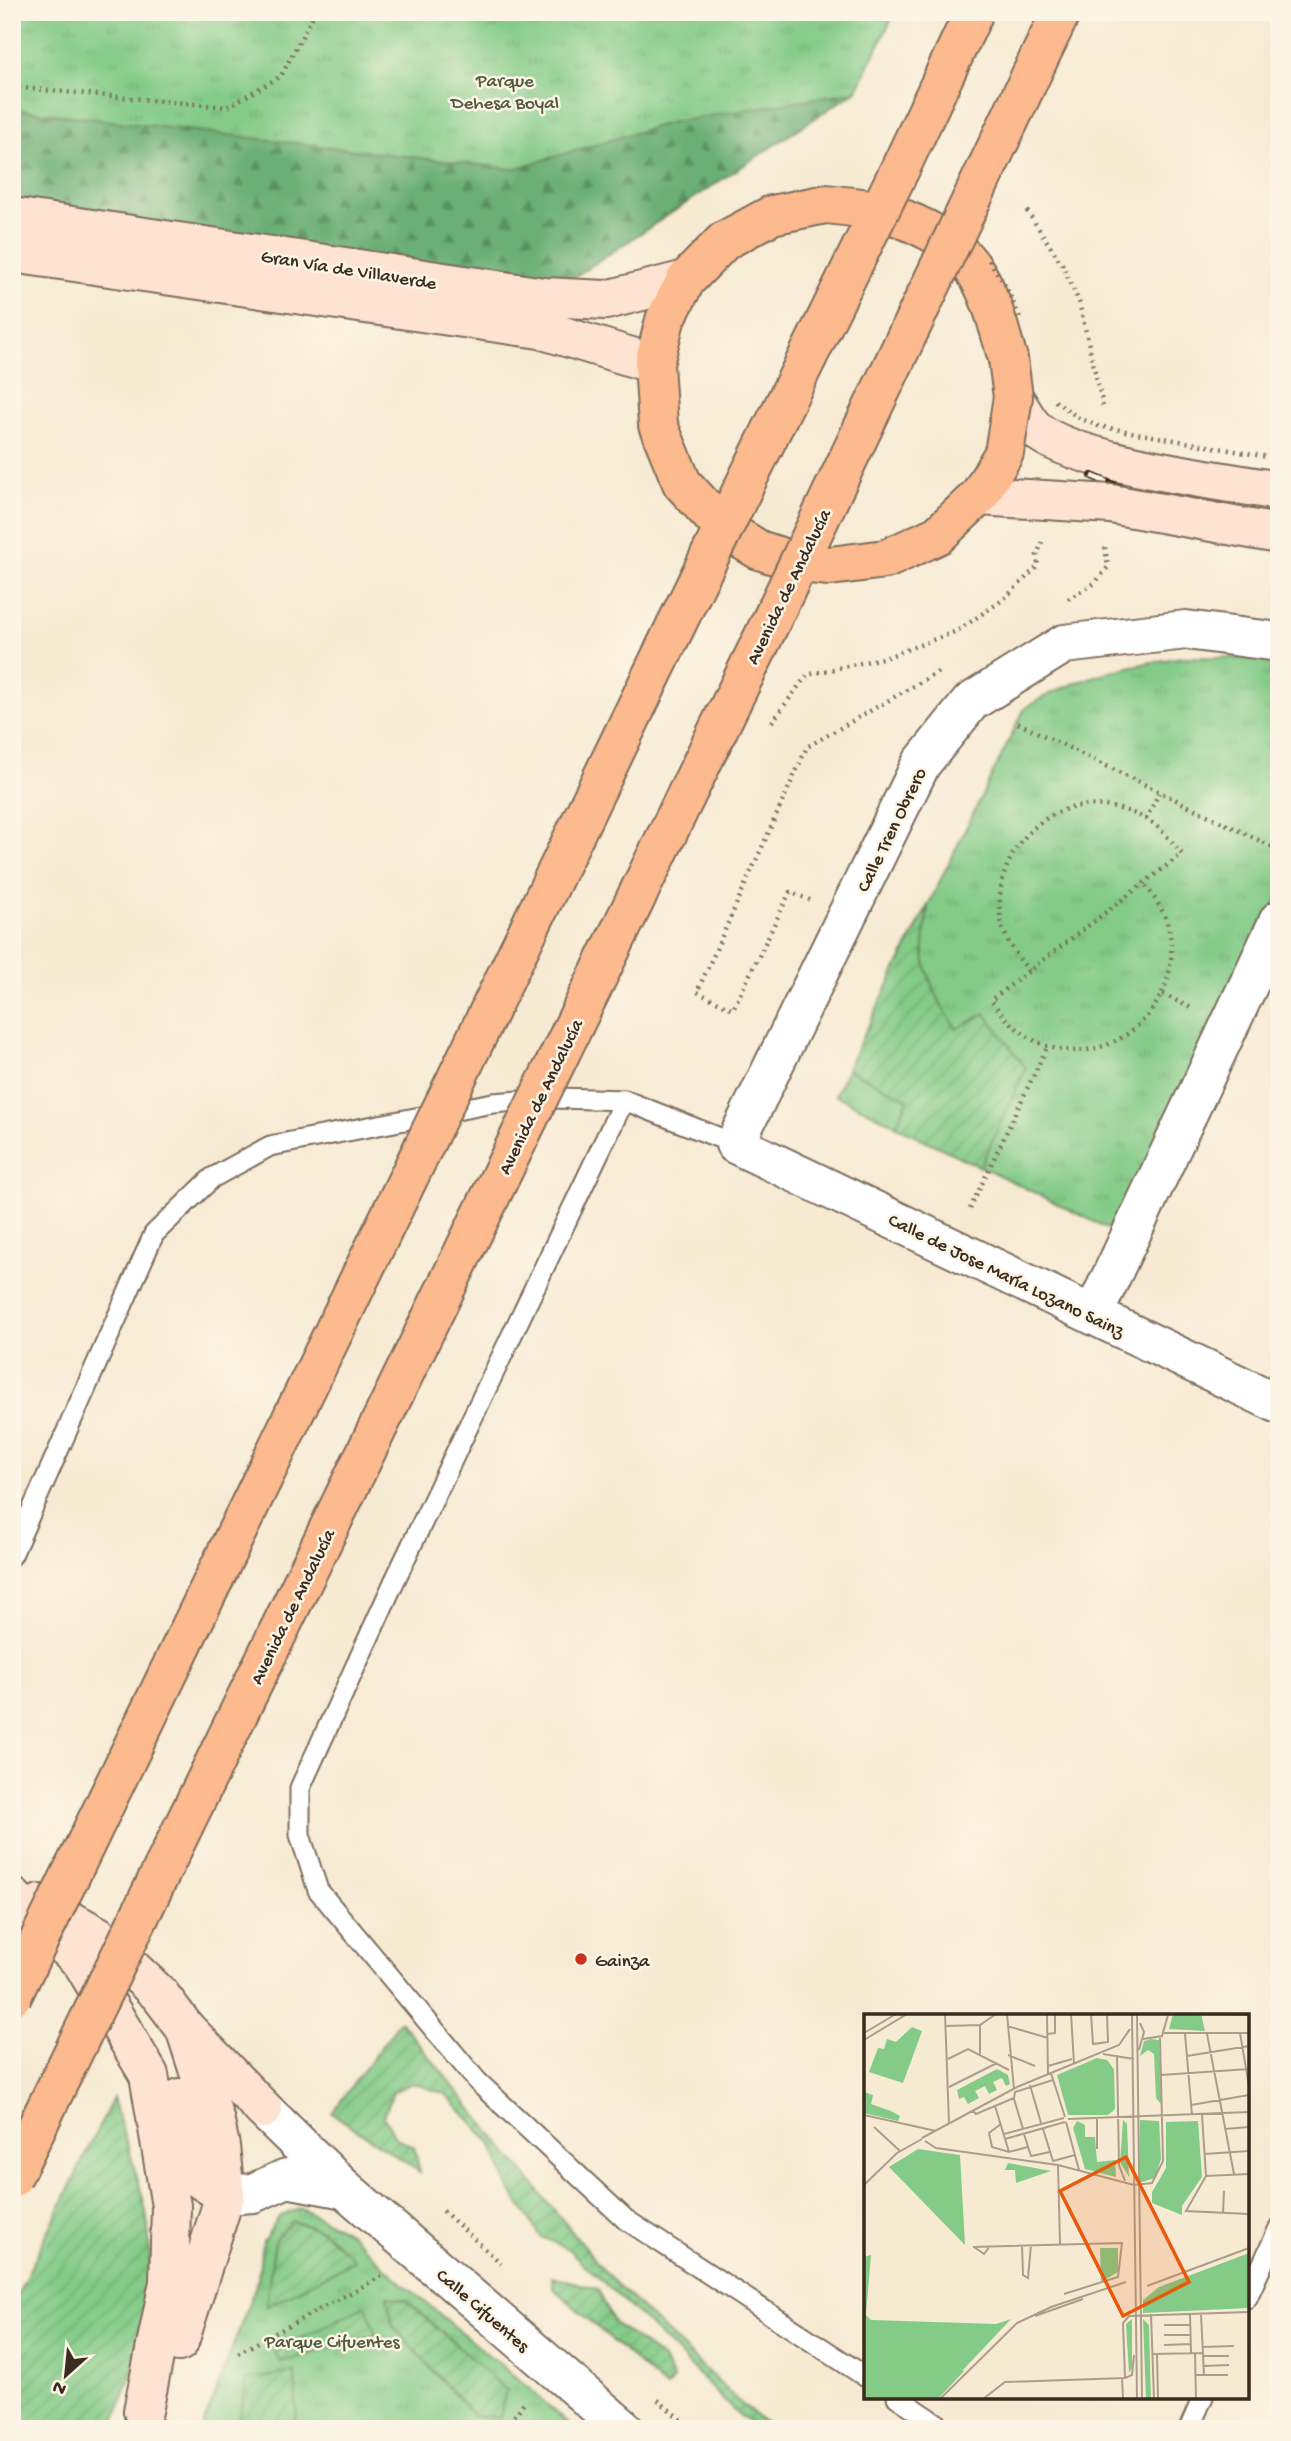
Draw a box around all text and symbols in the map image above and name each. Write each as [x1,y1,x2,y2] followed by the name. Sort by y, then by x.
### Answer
[449,71,559,116] park label: Parque Dehesa Boyal
[259,246,438,297] street label: Gran Vía de Villaverde
[742,505,838,669] street label: Avenida de Andalucía
[853,764,933,896] street label: Calle Tren Obrero
[494,1015,590,1179] street label: Avenida de Andalucía
[884,1210,1128,1345] street label: Calle de Jose María Lozano Sainz
[246,1525,342,1689] street label: Avenida de Andalucía
[573,1951,589,1967] marker: Gainza
[595,1951,651,1974] place label: Gainza
[864,2014,1249,2399] inset map
[430,2265,534,2359] street label: Calle Cifuentes
[264,2332,400,2355] park label: Parque Cifuentes
[32,2340,102,2410] north arrow
[49,2374,71,2400] text: N

